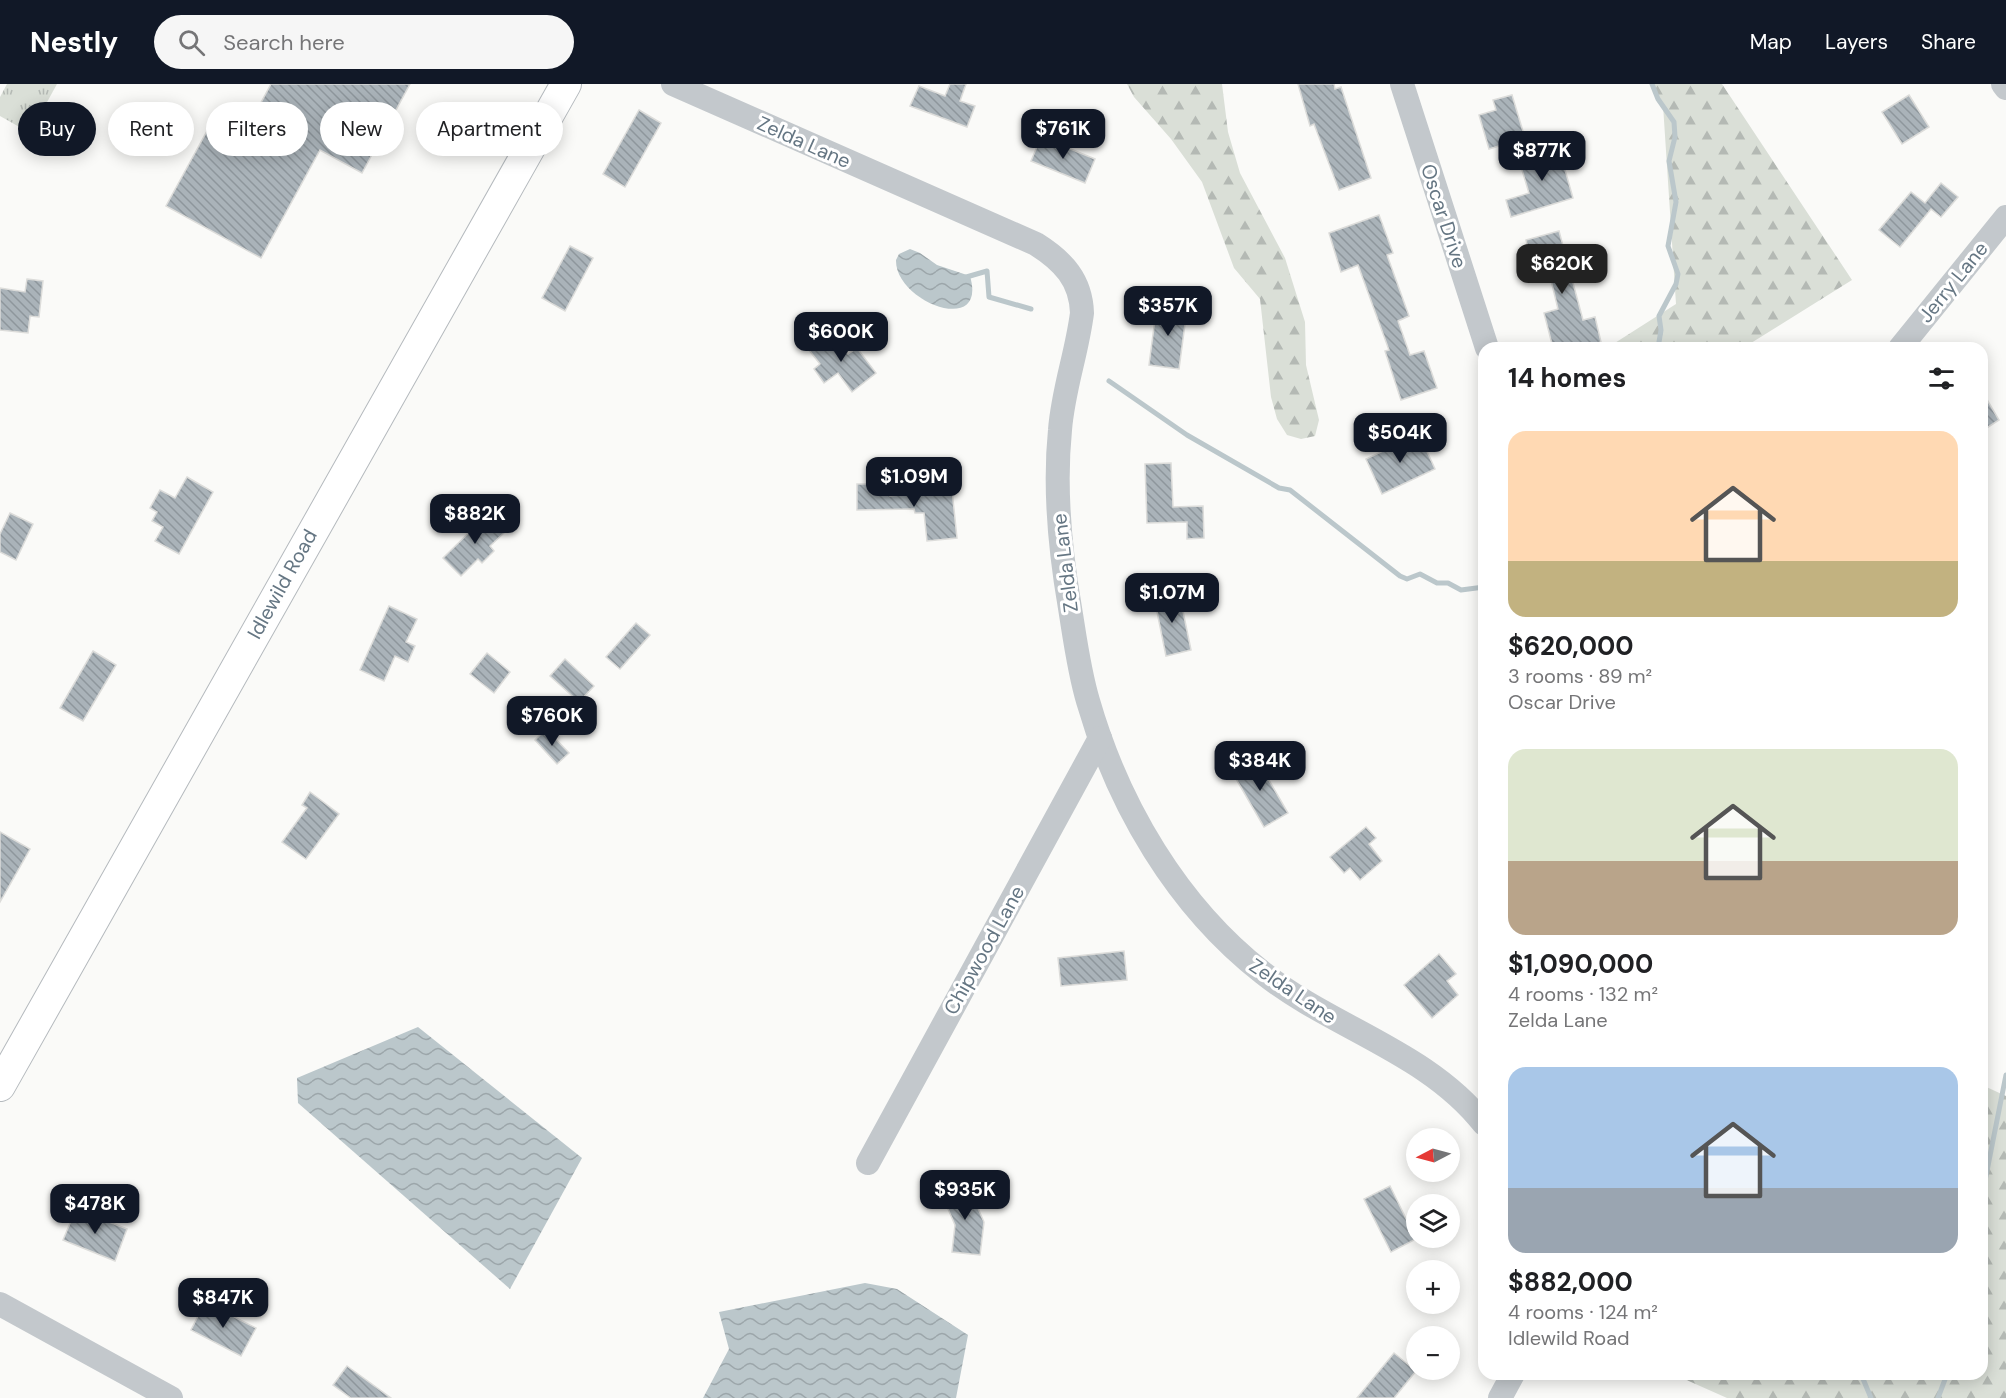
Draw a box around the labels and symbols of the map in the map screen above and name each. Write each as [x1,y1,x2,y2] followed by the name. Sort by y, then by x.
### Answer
[1021,109,1105,160] pin: $761K
[753,110,855,174] street label: Zelda Lane
[1500,131,1584,182] pin: $877K
[1415,161,1473,271] street label: Oscar Drive
[1912,236,1994,328] street label: Jerry Lane
[1520,244,1604,295] pin: $620K
[1126,286,1210,337] pin: $357K
[799,312,883,363] pin: $600K
[1358,413,1442,464] pin: $504K
[865,457,963,508] pin: $1.09M
[433,494,517,545] pin: $882K
[1046,512,1084,614] street label: Zelda Lane
[241,525,323,643] street label: Idlewild Road
[1123,573,1221,624] pin: $1.07M
[510,696,594,747] pin: $760K
[1218,741,1302,792] pin: $384K
[938,881,1030,1019] street label: Chipwood Lane
[1244,952,1342,1030] street label: Zelda Lane
[1406,1128,1460,1182] north arrow
[923,1170,1007,1221] pin: $935K
[53,1184,137,1235] pin: $478K
[181,1278,265,1329] pin: $847K

